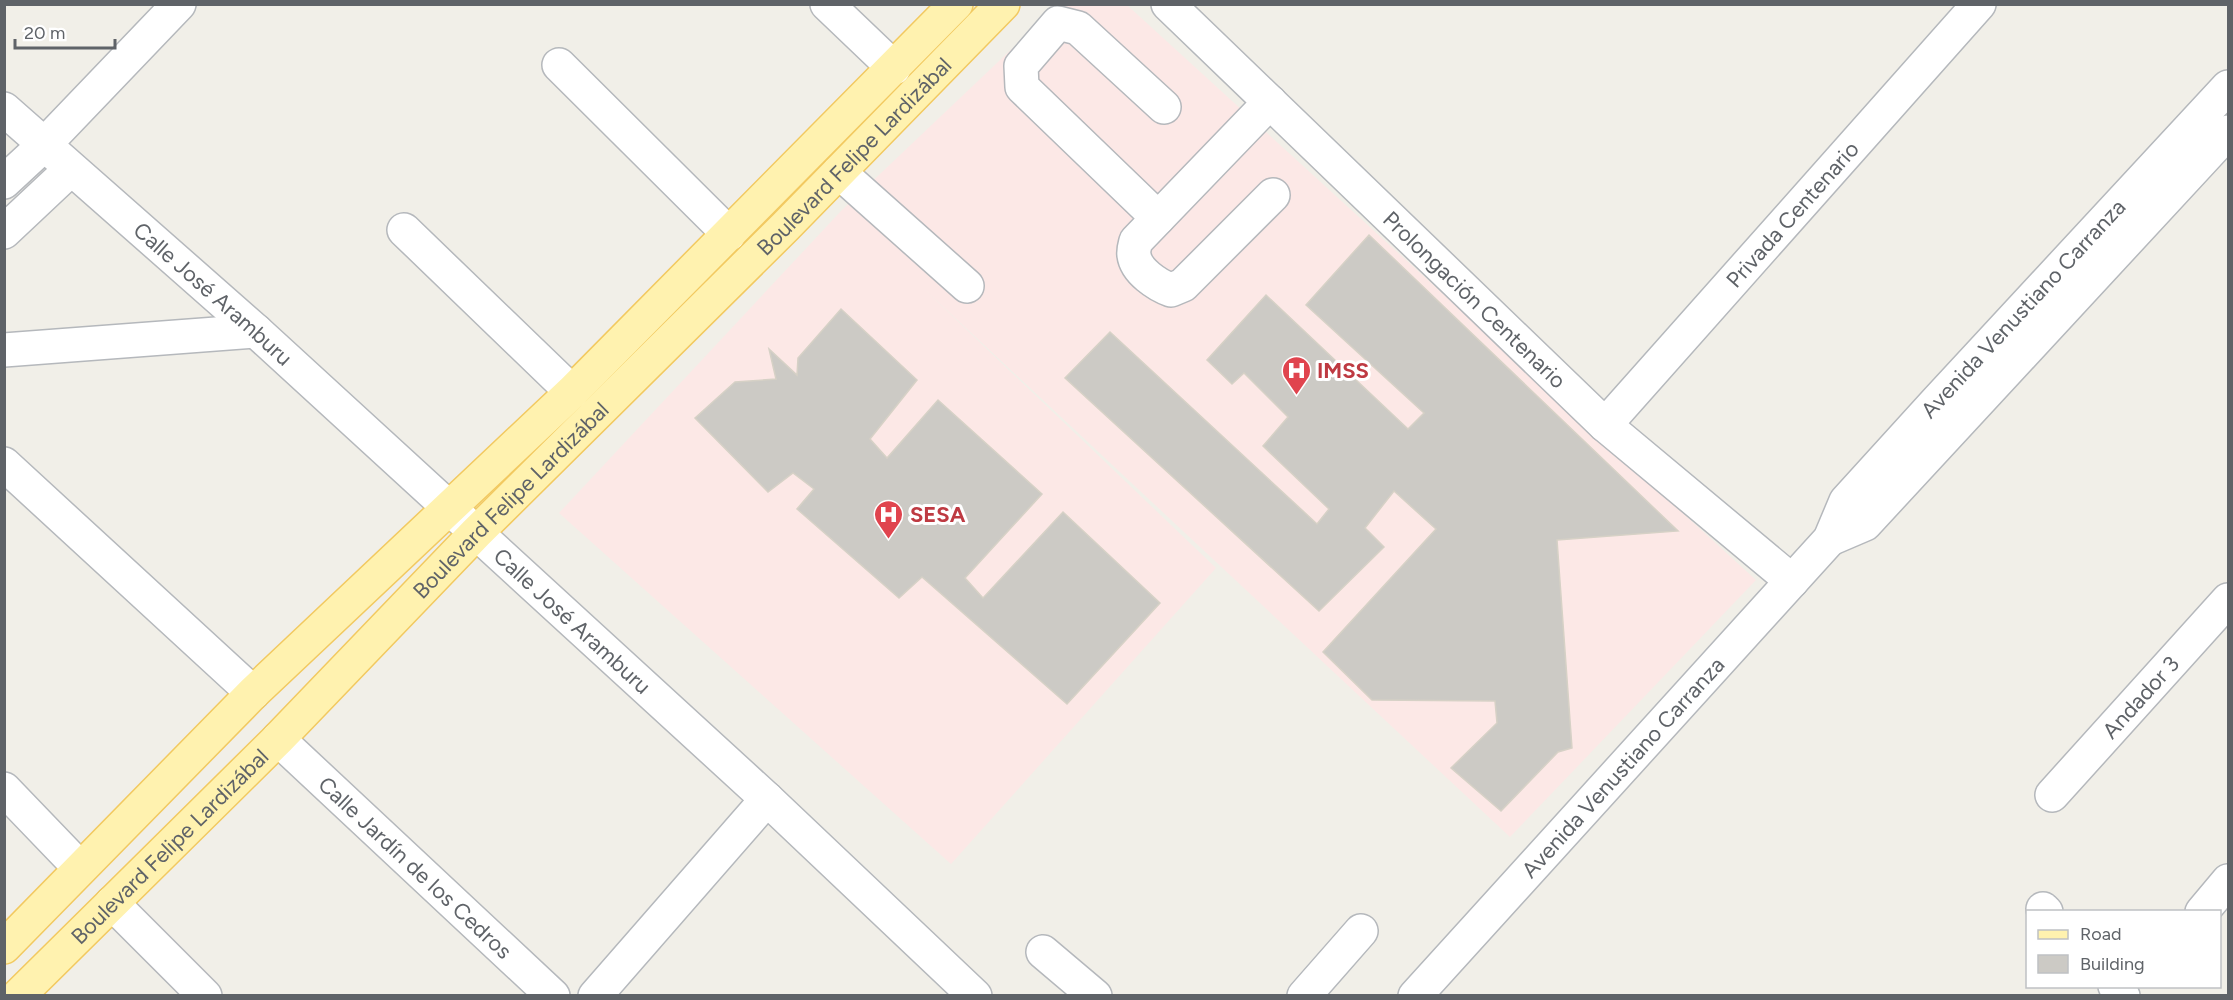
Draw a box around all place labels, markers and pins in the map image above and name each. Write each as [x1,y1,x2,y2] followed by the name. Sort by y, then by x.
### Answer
[1280,354,1312,396] hospital icon: IMSS
[1317,357,1369,384] place label: IMSS
[873,498,905,540] hospital icon: SESA
[910,501,966,528] place label: SESA

